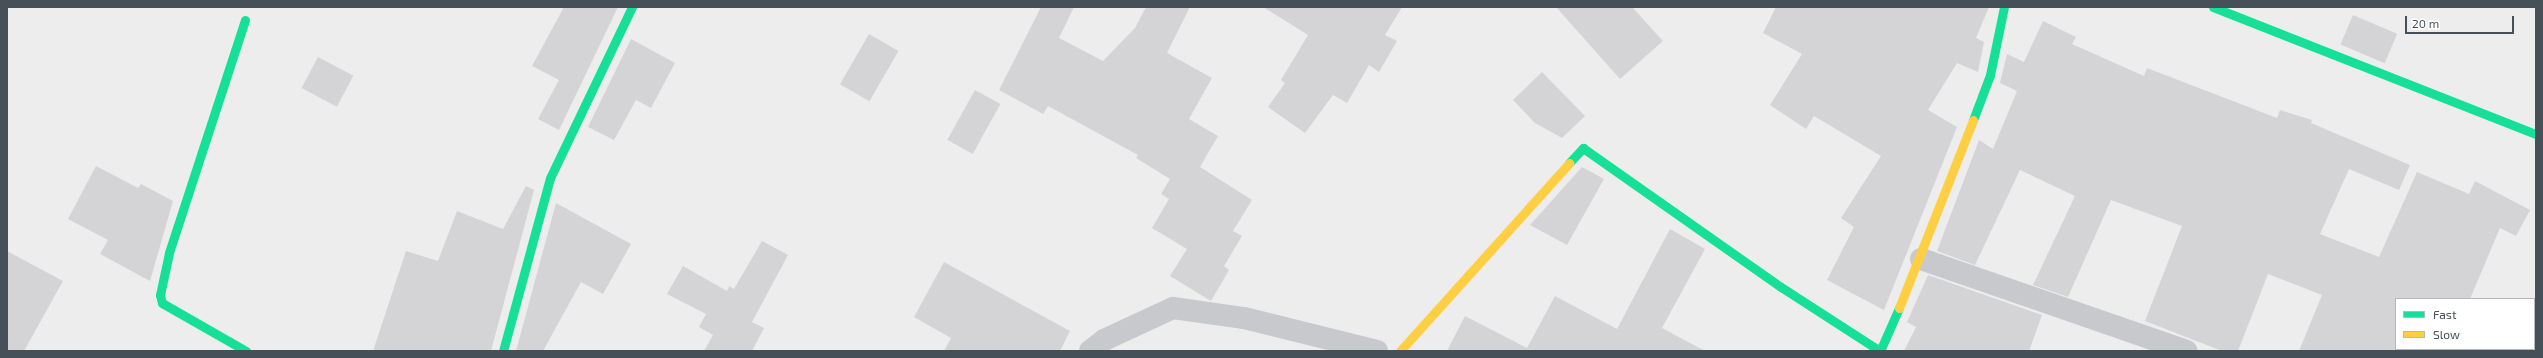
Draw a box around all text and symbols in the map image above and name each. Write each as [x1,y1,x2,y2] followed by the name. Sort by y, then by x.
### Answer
[2407,8,2516,34] scale bar
[2412,16,2439,30] text: 20 m
[2395,298,2535,350] legend
[2433,307,2456,321] text: Fast
[2433,327,2460,341] text: Slow

